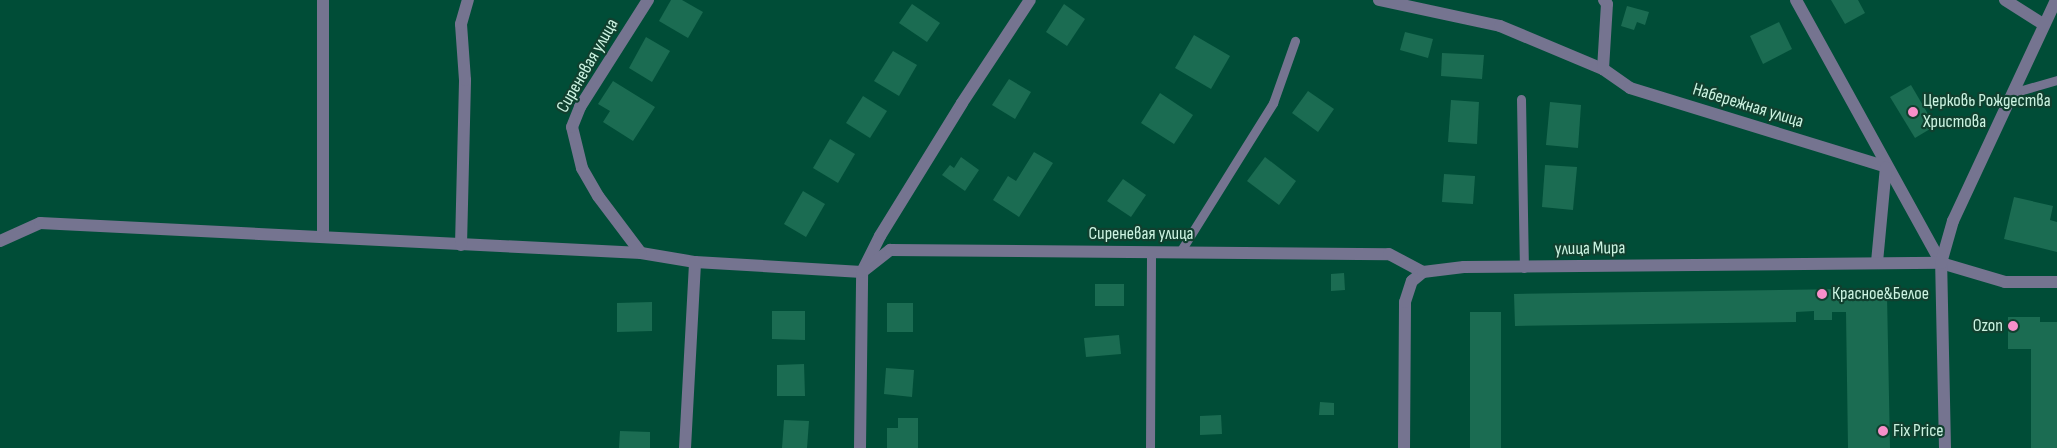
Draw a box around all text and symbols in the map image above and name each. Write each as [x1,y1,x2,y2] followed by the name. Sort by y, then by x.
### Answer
[552,15,624,117] street label: Сиреневая улица
[1690,79,1806,133] street label: Набережная улица
[1923,91,2051,134] place label: Церковь Рождества Христова
[1907,106,1919,118] marker: Церковь Рождества Христова
[1088,223,1194,245] street label: Сиреневая улица
[1555,238,1625,260] street label: улица Мира
[1832,283,1929,305] place label: Красное&Белое
[1816,288,1828,300] marker: Красное&Белое
[1973,315,2003,337] place label: Ozon
[2007,320,2019,332] marker: Ozon
[1893,420,1944,442] place label: Fix Price
[1877,425,1889,437] marker: Fix Price

